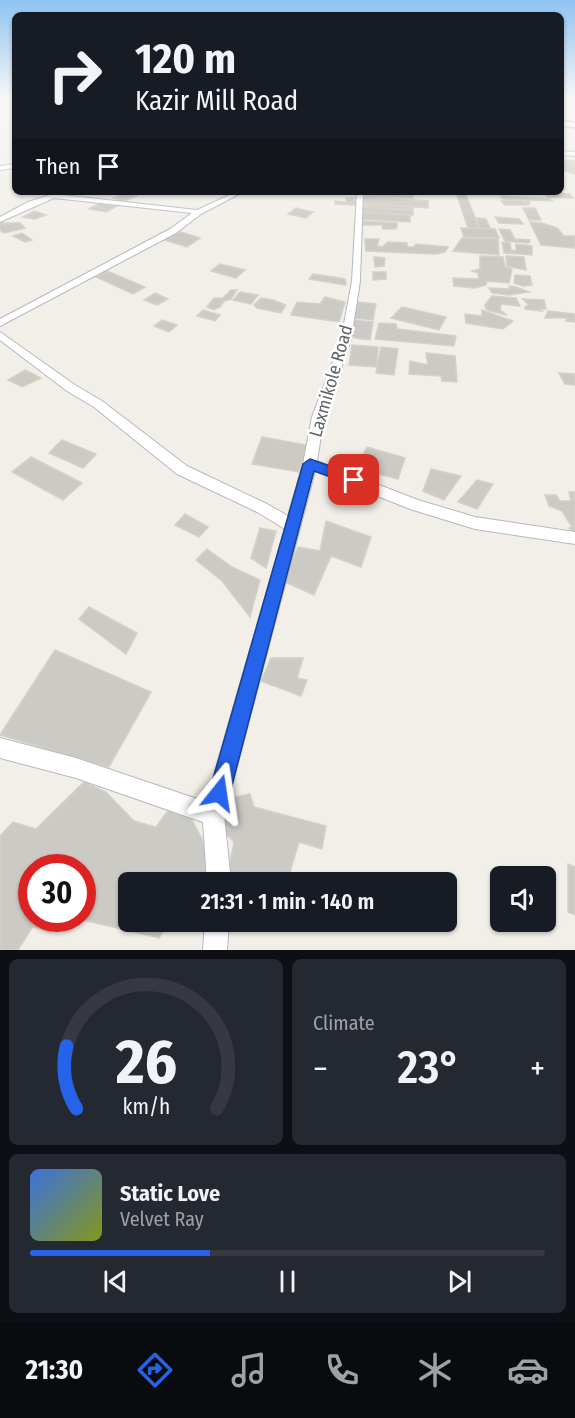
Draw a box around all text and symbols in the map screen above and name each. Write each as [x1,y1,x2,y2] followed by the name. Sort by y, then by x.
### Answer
[135,34,236,84] text: 120 m
[36,36,114,114] icon: right
[135,85,298,117] text: Kazir Mill Road
[92,150,125,183] icon: arrive
[36,153,80,180] text: Then
[304,322,358,440] street label: Laxmikole Road
[328,454,379,505] pin
[337,463,370,496] icon: arrive
[187,761,251,825] position arrow
[18,854,96,932] speed limit sign: 30
[490,866,556,932] map controls
[490,866,556,932] button: sound
[201,888,374,915] text: 21:31 · 1 min · 140 m
[313,1011,375,1035] text: Climate
[114,1025,177,1100] text: 26
[398,1041,460,1095] text: 23°
[313,1049,328,1089] text: −
[530,1049,545,1089] text: +
[122,1094,170,1120] text: km/h
[120,1180,220,1207] text: Static Love
[120,1207,204,1231] text: Velvet Ray
[99,1265,132,1298] icon: previous
[271,1265,304,1298] icon: pause
[443,1265,476,1298] icon: next
[134,1349,176,1391] icon: directions
[228,1349,270,1391] icon: music
[321,1349,363,1391] icon: phone
[414,1349,456,1391] icon: climate
[507,1349,549,1391] icon: car
[26,1354,83,1386] text: 21:30

